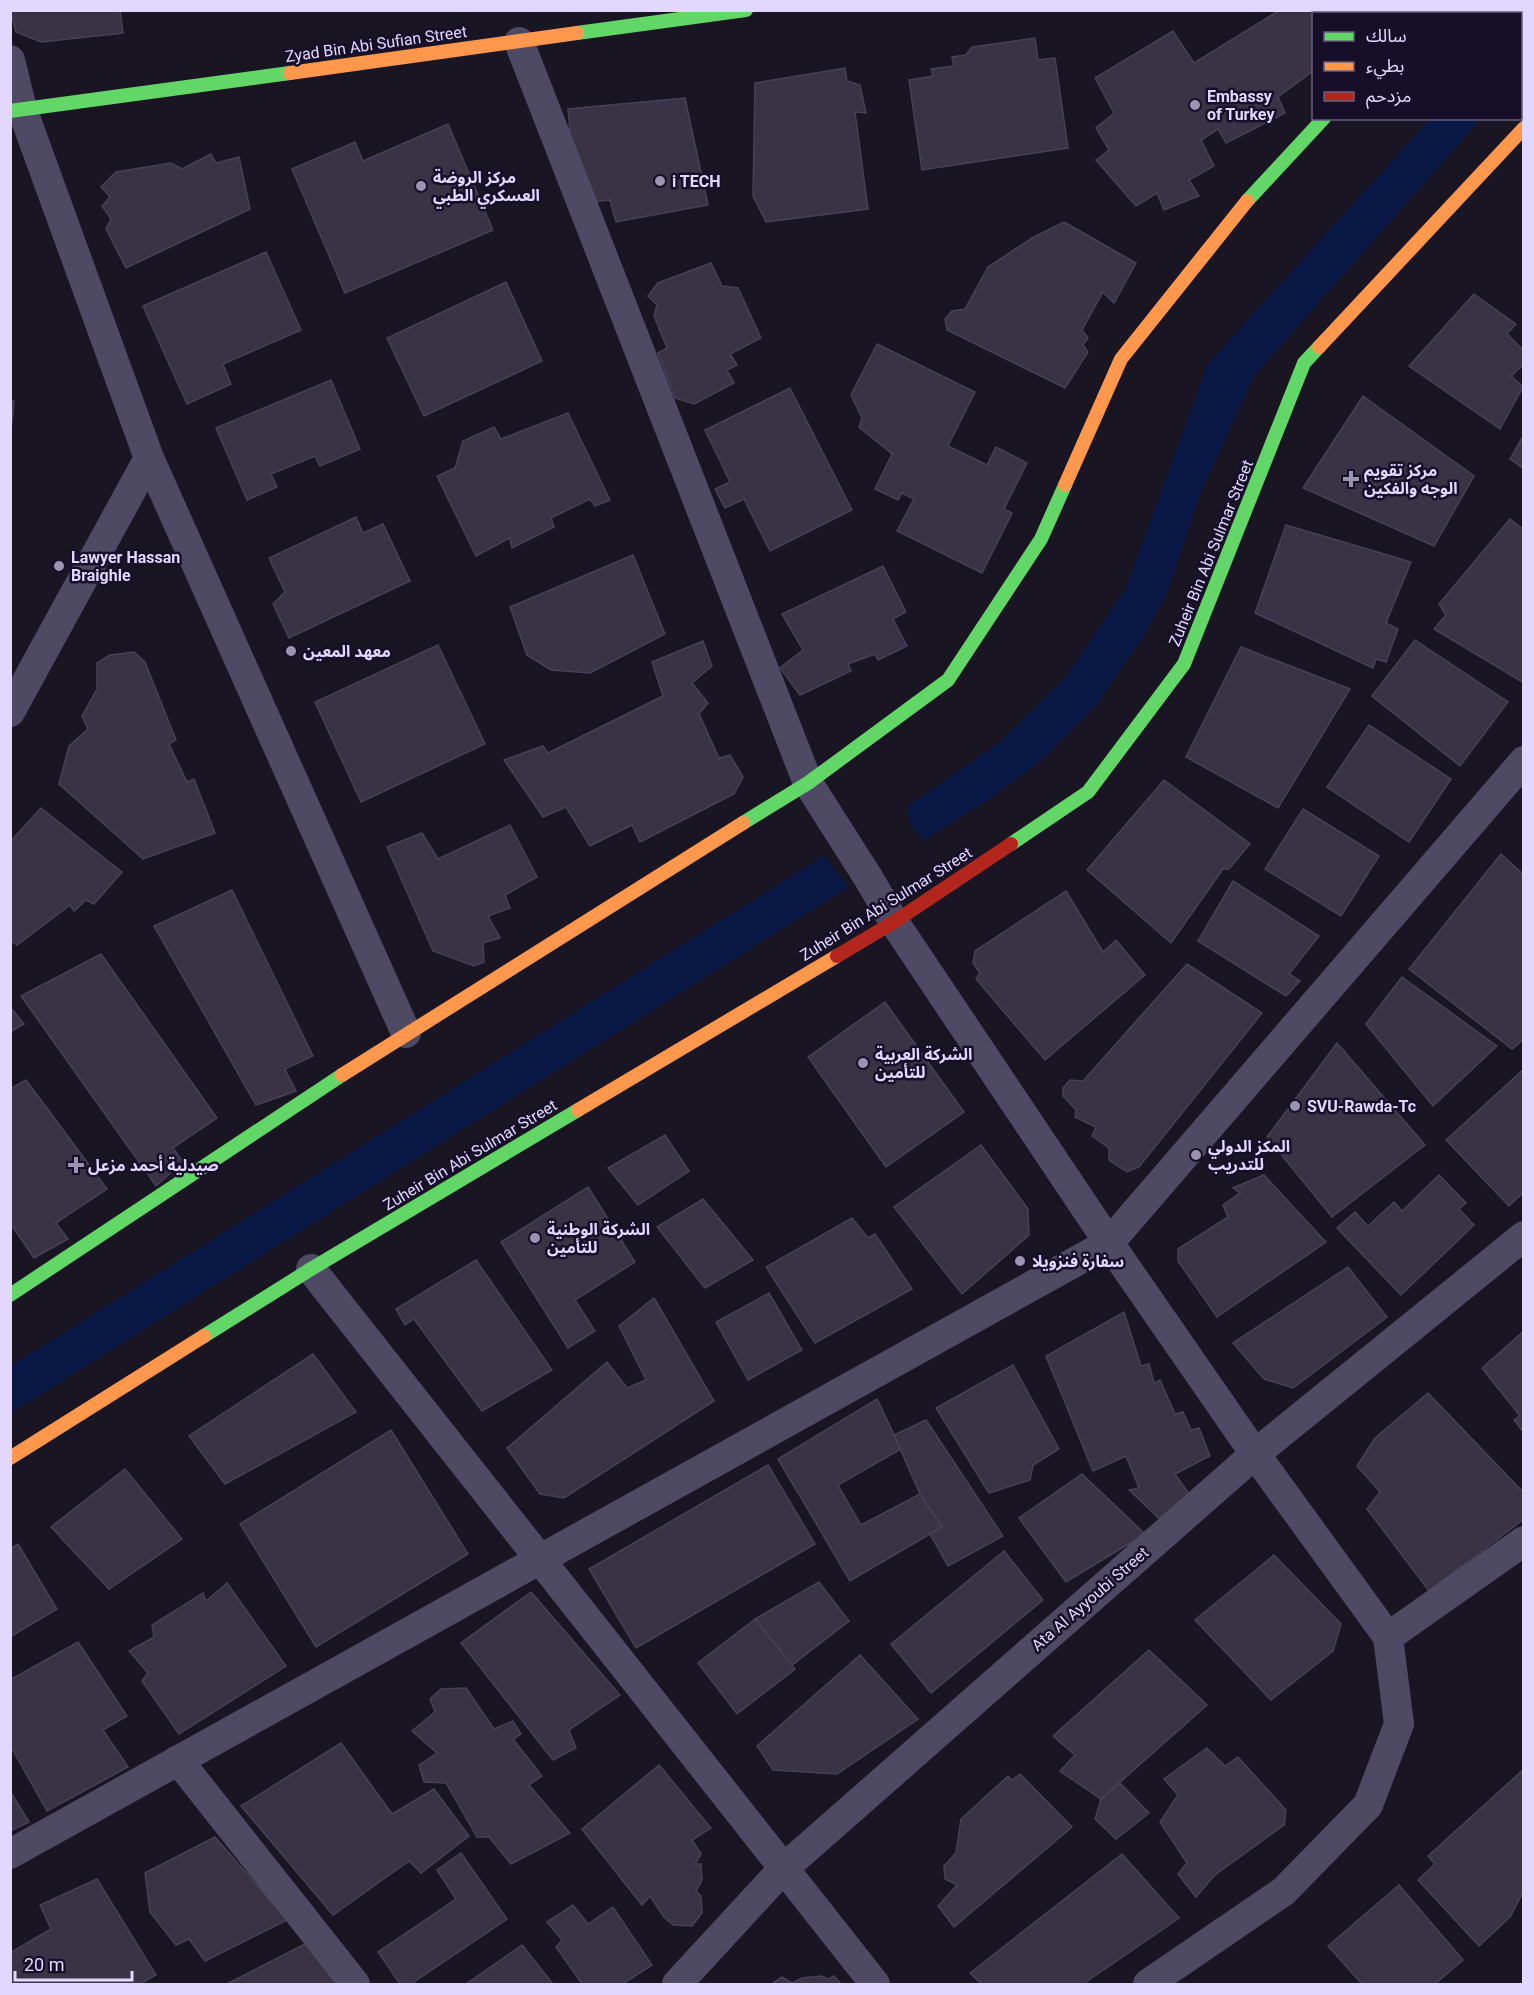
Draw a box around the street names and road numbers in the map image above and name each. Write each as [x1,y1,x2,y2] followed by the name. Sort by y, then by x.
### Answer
[284,22,468,66] street label: Zyad Bin Abi Sufian Street
[1165,457,1257,649] street label: Zuheir Bin Abi Sulmar Street
[796,843,976,965] street label: Zuheir Bin Abi Sulmar Street
[380,1096,560,1214] street label: Zuheir Bin Abi Sulmar Street
[1028,1543,1152,1655] street label: Ata Al Ayyoubi Street

